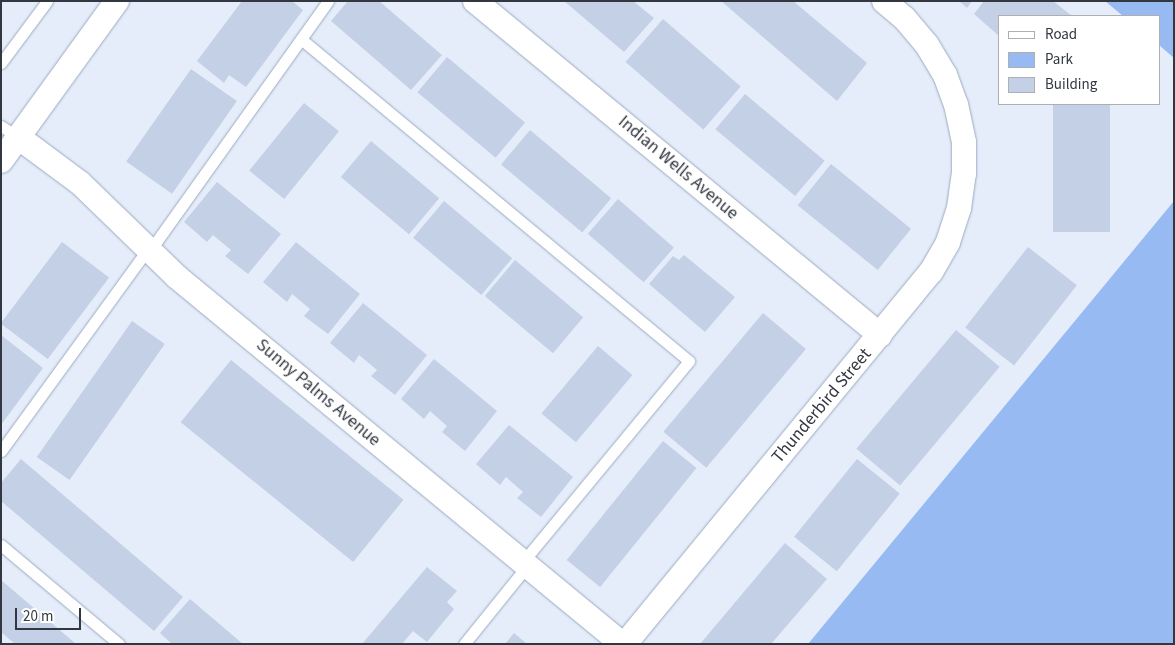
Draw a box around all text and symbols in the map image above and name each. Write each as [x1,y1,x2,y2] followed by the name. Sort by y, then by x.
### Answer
[998,15,1160,105] legend
[1045,24,1077,45] text: Road
[1045,49,1073,70] text: Park
[1045,74,1097,95] text: Building
[613,111,743,225] street label: Indian Wells Avenue
[251,335,385,451] street label: Sunny Palms Avenue
[768,344,876,468] street label: Thunderbird Street
[18,598,84,630] scale bar
[23,606,53,627] text: 20 m

